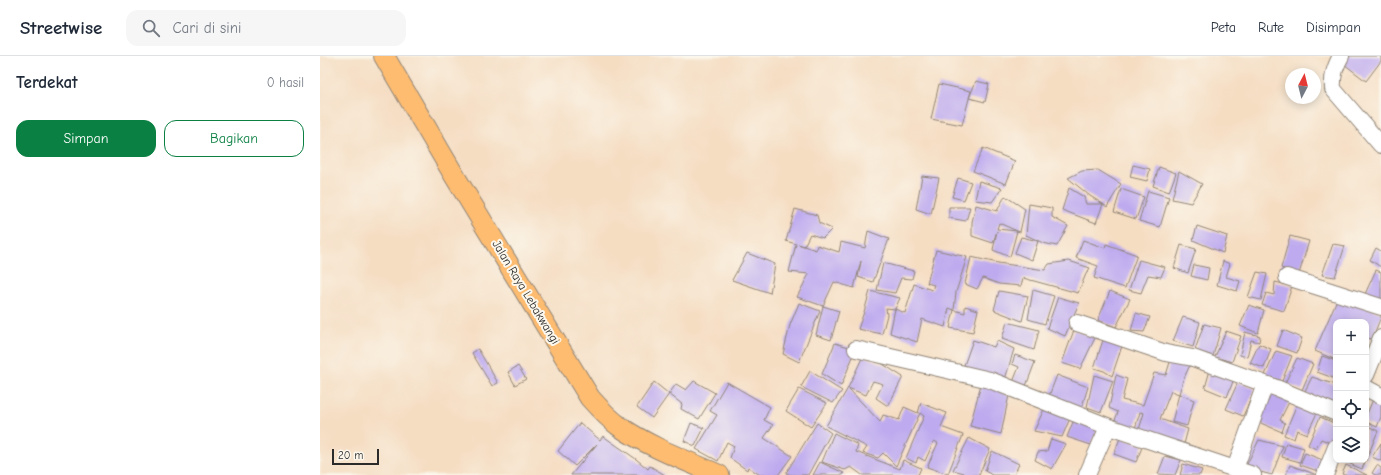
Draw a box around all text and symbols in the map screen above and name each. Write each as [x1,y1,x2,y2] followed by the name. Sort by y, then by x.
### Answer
[126,10,406,46] search box
[20,17,102,39] text: Streetwise
[140,17,162,39] icon: search
[172,19,241,37] text: Cari di sini
[1211,19,1236,36] text: Peta
[1258,19,1284,36] text: Rute
[1306,19,1361,36] text: Disimpan
[1285,68,1321,104] north arrow
[16,73,78,92] text: Terdekat
[267,75,304,90] text: 0 hasil
[16,120,156,157] button: Simpan
[164,120,304,157] button: Bagikan
[489,237,563,347] street label: Jalan Raya Lebakwangi
[1333,319,1369,463] map controls
[1333,319,1369,355] button: +
[1333,355,1369,391] button: −
[1333,391,1369,427] button: locate
[1333,427,1369,463] button: layers
[332,447,379,466] scale bar
[338,449,363,462] text: 20 m

